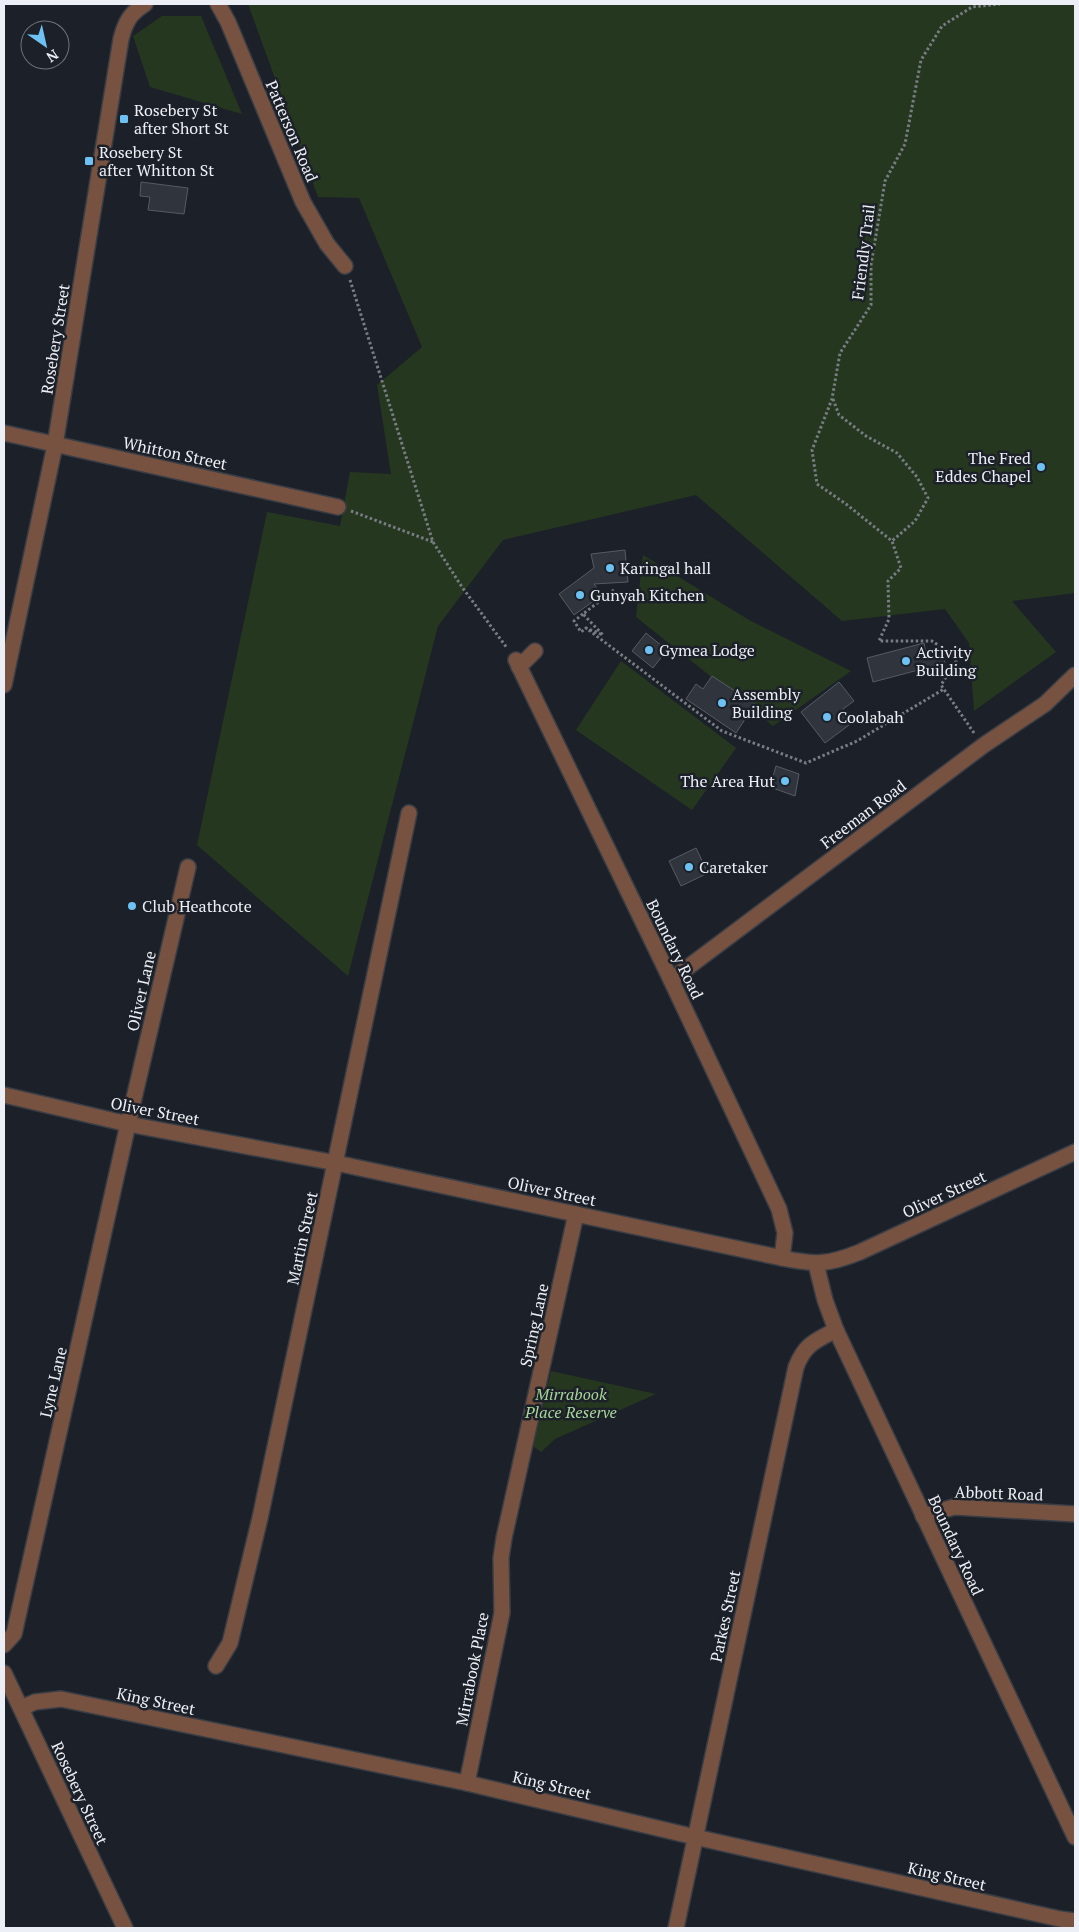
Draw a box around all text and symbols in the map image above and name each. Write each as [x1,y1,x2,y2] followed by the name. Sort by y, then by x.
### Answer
[20,20,70,70] north arrow
[43,45,62,67] text: N
[261,77,323,185] street label: Patterson Road
[134,99,229,139] place label: Rosebery St after Short St
[118,113,130,125] marker: Rosebery St after Short St
[99,141,214,181] place label: Rosebery St after Whitton St
[83,155,95,167] marker: Rosebery St after Whitton St
[846,203,880,301] street label: Friendly Trail
[35,282,75,396] street label: Rosebery Street
[121,431,229,475] street label: Whitton Street
[935,447,1031,487] place label: The Fred Eddes Chapel
[1035,461,1047,473] marker: The Fred Eddes Chapel
[620,557,711,579] place label: Karingal hall
[604,562,616,574] marker: Karingal hall
[590,584,705,606] place label: Gunyah Kitchen
[574,589,586,601] marker: Gunyah Kitchen
[659,639,755,661] place label: Gymea Lodge
[916,641,977,681] place label: Activity Building
[643,644,655,656] marker: Gymea Lodge
[900,655,912,667] marker: Activity Building
[732,683,801,723] place label: Assembly Building
[716,697,728,709] marker: Assembly Building
[837,706,904,728] place label: Coolabah
[821,711,833,723] marker: Coolabah
[680,770,775,792] place label: The Area Hut
[816,774,910,853] street label: Freeman Road
[779,775,791,787] marker: The Area Hut
[699,856,769,878] place label: Caretaker
[683,861,695,873] marker: Caretaker
[142,895,252,917] place label: Club Heathcote
[641,895,709,1003] street label: Boundary Road
[126,900,138,912] marker: Club Heathcote
[121,949,161,1033] street label: Oliver Lane
[109,1092,201,1130] street label: Oliver Street
[899,1165,990,1223] street label: Oliver Street
[506,1171,598,1211] street label: Oliver Street
[281,1189,323,1287] street label: Martin Street
[514,1281,554,1369] street label: Spring Lane
[34,1344,72,1420] street label: Lyne Lane
[524,1383,617,1423] park label: Mirrabook Place Reserve
[954,1480,1044,1506] street label: Abbott Road
[923,1491,989,1599] street label: Boundary Road
[705,1568,745,1664] street label: Parkes Street
[450,1610,494,1728] street label: Mirrabook Place
[115,1682,197,1720] street label: King Street
[46,1738,114,1848] street label: Rosebery Street
[511,1765,593,1805] street label: King Street
[906,1856,988,1896] street label: King Street

